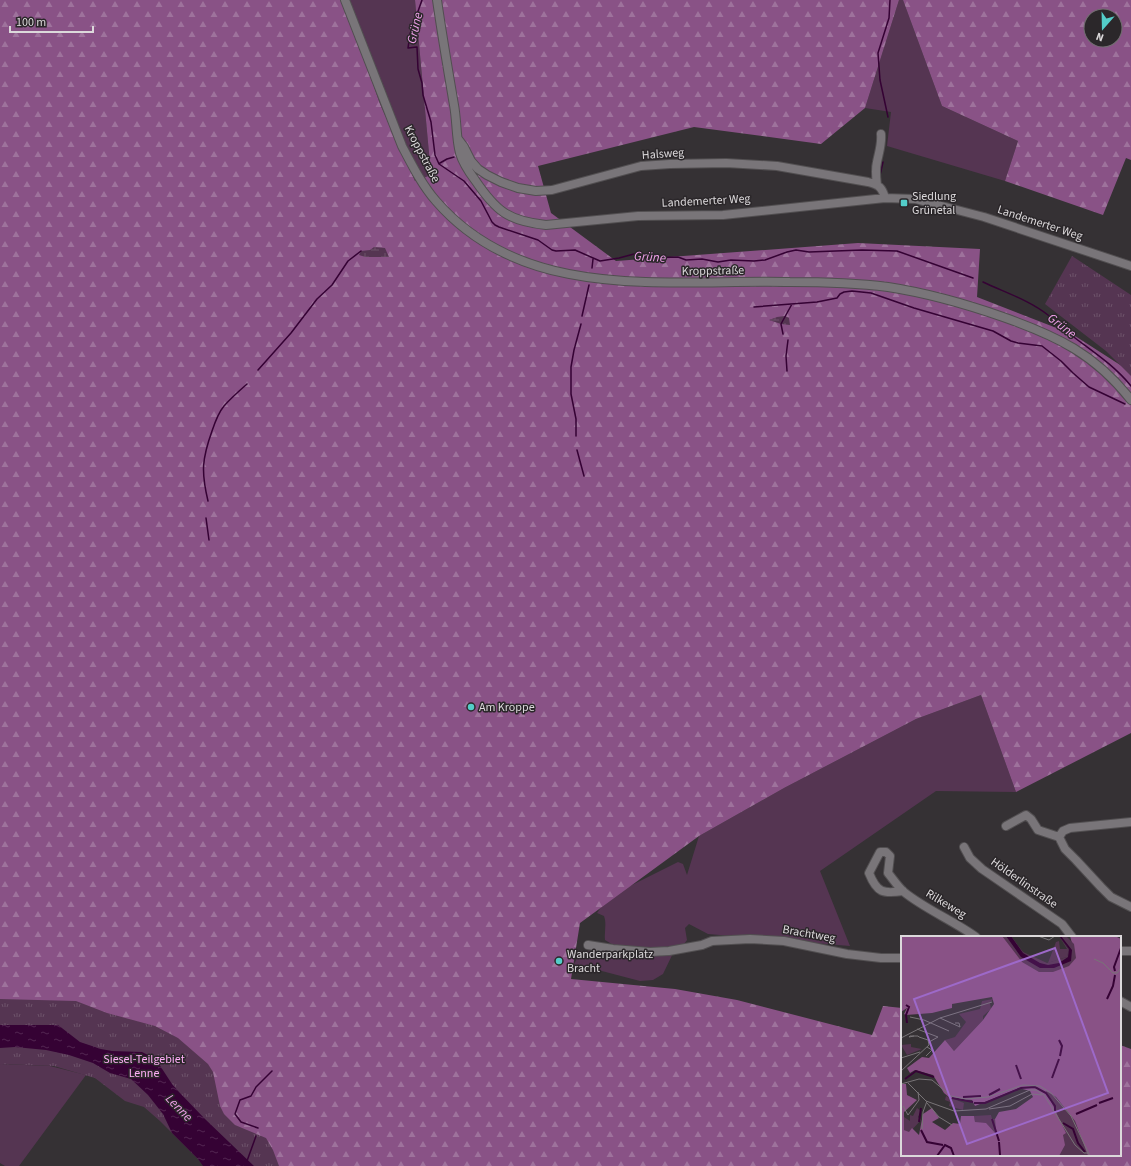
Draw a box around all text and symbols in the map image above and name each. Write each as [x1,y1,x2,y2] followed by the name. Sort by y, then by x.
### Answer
[10,8,93,34] scale bar
[1083,8,1123,48] north arrow
[403,10,427,46] water label: Grüne
[16,14,46,31] text: 100 m
[1094,29,1106,45] text: N
[400,122,444,186] street label: Kroppstraße
[641,144,685,164] street label: Halsweg
[912,188,956,219] place label: Siedlung Grünetal
[661,190,751,212] street label: Landemerter Weg
[899,198,909,208] marker: Siedlung Grünetal
[995,201,1085,245] street label: Landemerter Weg
[633,247,667,267] water label: Grüne
[682,262,744,280] street label: Kroppstraße
[1044,309,1080,343] water label: Grüne
[479,699,535,716] place label: Am Kroppe
[466,702,476,712] marker: Am Kroppe
[987,854,1061,912] street label: Hölderlinstraße
[922,885,970,923] street label: Rilkeweg
[781,921,837,947] street label: Brachtweg
[901,936,1121,1156] inset map
[567,946,653,977] place label: Wanderparkplatz Bracht
[554,956,564,966] marker: Wanderparkplatz Bracht
[103,1051,185,1082] park label: Siesel-Teilgebiet Lenne
[161,1090,197,1126] water label: Lenne

